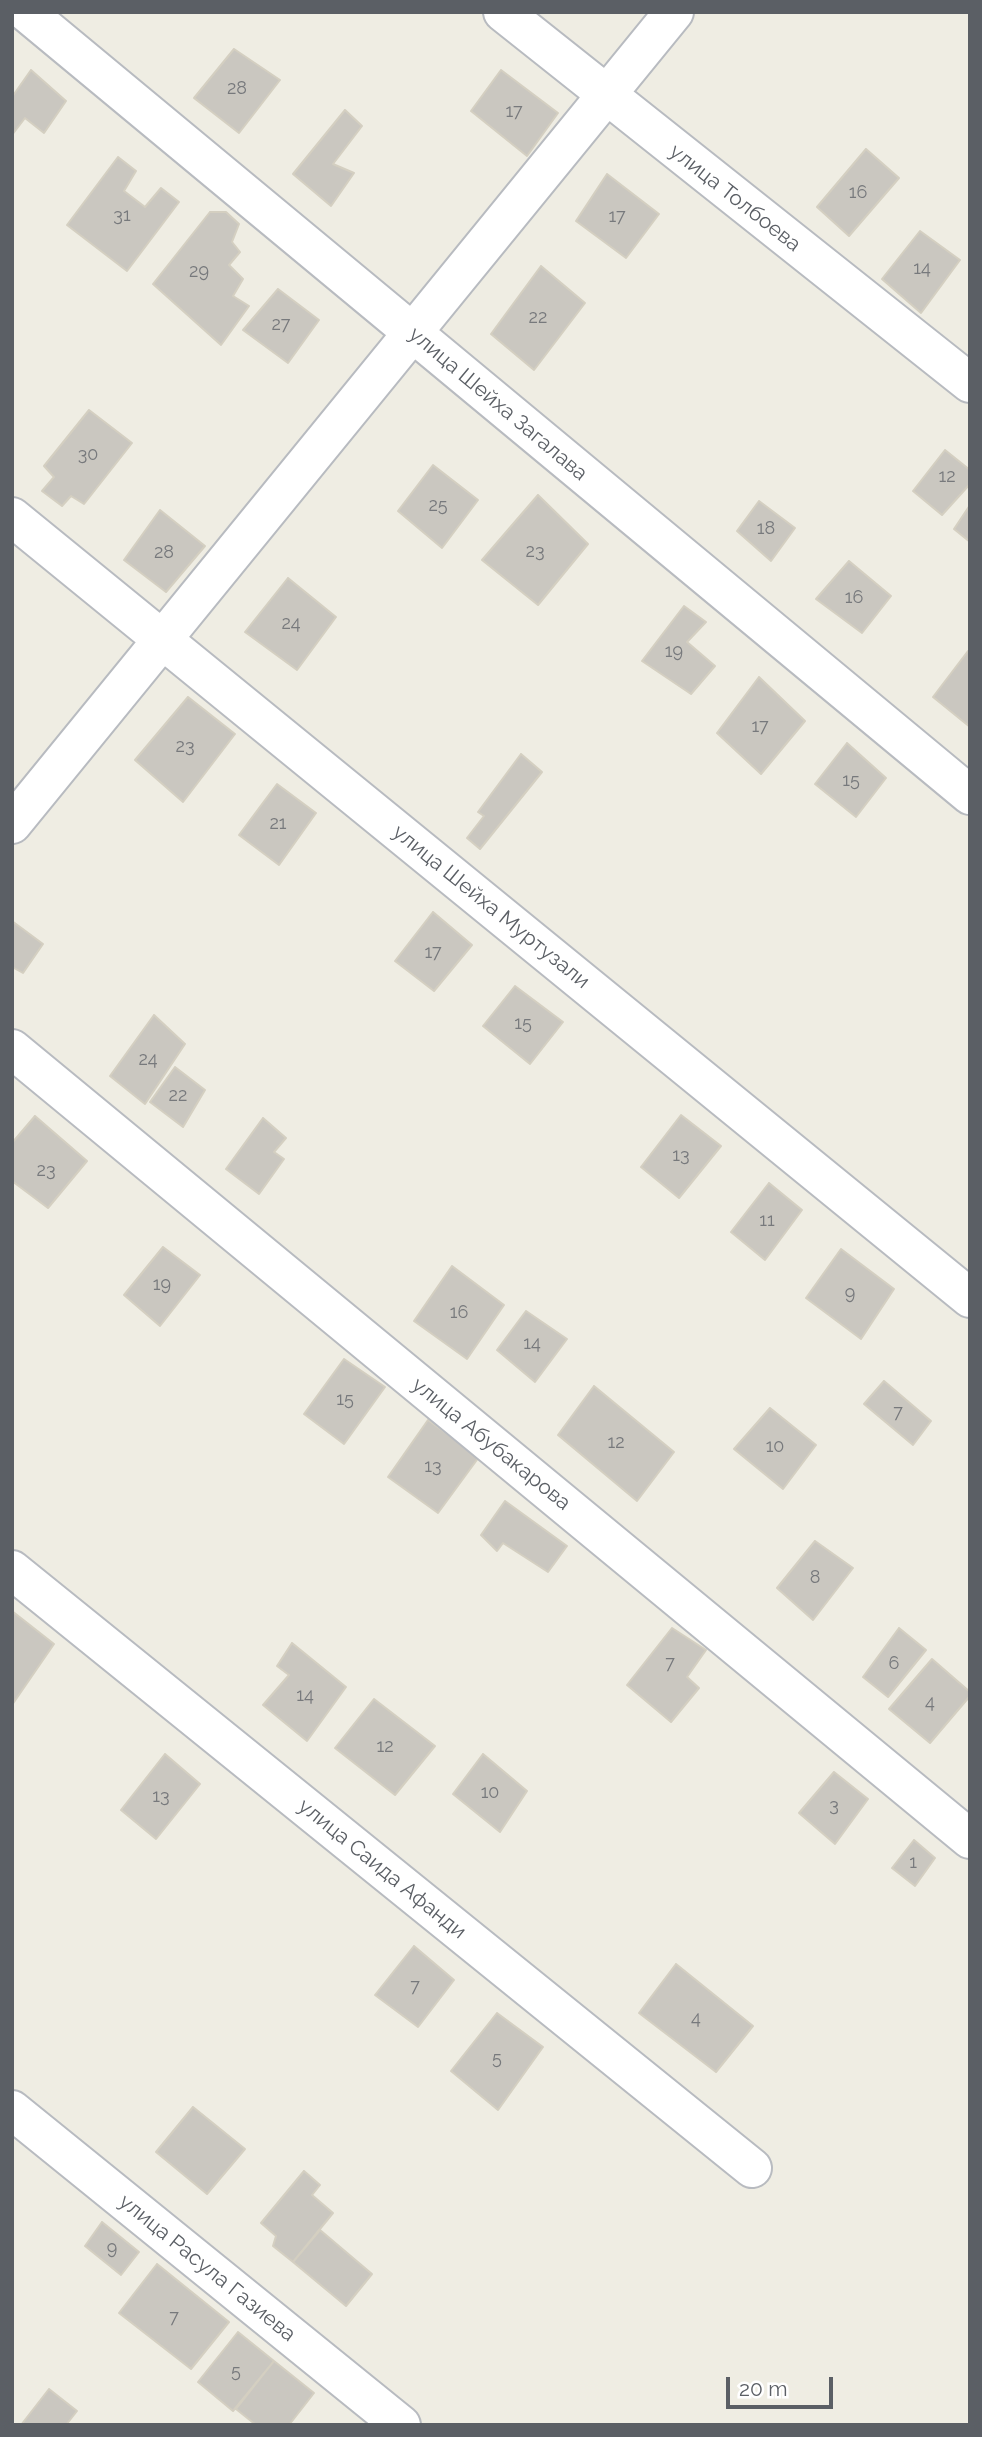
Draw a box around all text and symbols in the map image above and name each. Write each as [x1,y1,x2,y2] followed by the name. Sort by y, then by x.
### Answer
[227,78,247,100] house number: 28
[505,101,523,123] house number: 17
[664,139,806,257] street label: улица Толбоева
[849,182,867,204] house number: 16
[113,205,131,227] house number: 31
[608,206,626,228] house number: 17
[913,258,931,280] house number: 14
[189,261,209,283] house number: 29
[529,307,547,329] house number: 22
[271,314,291,336] house number: 27
[403,322,593,486] street label: улица Шейха Загалава
[78,444,98,466] house number: 30
[938,466,956,488] house number: 12
[428,495,448,517] house number: 25
[757,518,775,540] house number: 18
[526,541,544,563] house number: 23
[154,542,174,564] house number: 28
[845,587,863,609] house number: 16
[281,613,301,635] house number: 24
[665,641,683,663] house number: 19
[751,716,769,738] house number: 17
[176,736,194,758] house number: 23
[842,770,860,792] house number: 15
[269,813,287,835] house number: 21
[387,820,595,994] street label: улица Шейха Муртузали
[424,942,442,964] house number: 17
[514,1013,532,1035] house number: 15
[138,1049,158,1071] house number: 24
[169,1085,187,1107] house number: 22
[672,1145,690,1167] house number: 13
[37,1160,55,1182] house number: 23
[759,1210,775,1232] house number: 11
[153,1274,171,1296] house number: 19
[845,1283,855,1305] house number: 9
[450,1302,468,1324] house number: 16
[523,1333,541,1355] house number: 14
[407,1372,575,1516] street label: улица Абубакарова
[336,1389,354,1411] house number: 15
[893,1402,903,1424] house number: 7
[607,1432,625,1454] house number: 12
[766,1436,784,1458] house number: 10
[424,1456,442,1478] house number: 13
[810,1567,820,1589] house number: 8
[665,1653,675,1675] house number: 7
[889,1653,899,1675] house number: 6
[296,1685,314,1707] house number: 14
[925,1692,935,1714] house number: 4
[376,1736,394,1758] house number: 12
[481,1782,499,1804] house number: 10
[152,1786,170,1808] house number: 13
[293,1793,471,1945] street label: улица Саида Афанди
[829,1795,839,1817] house number: 3
[909,1852,917,1874] house number: 1
[410,1976,420,1998] house number: 7
[691,2008,701,2030] house number: 4
[492,2048,502,2070] house number: 5
[114,2189,300,2347] street label: улица Расула Газиева
[107,2238,117,2260] house number: 9
[169,2307,179,2329] house number: 7
[231,2361,241,2383] house number: 5
[730,2364,837,2408] scale bar
[739,2376,787,2401] text: 20 m

